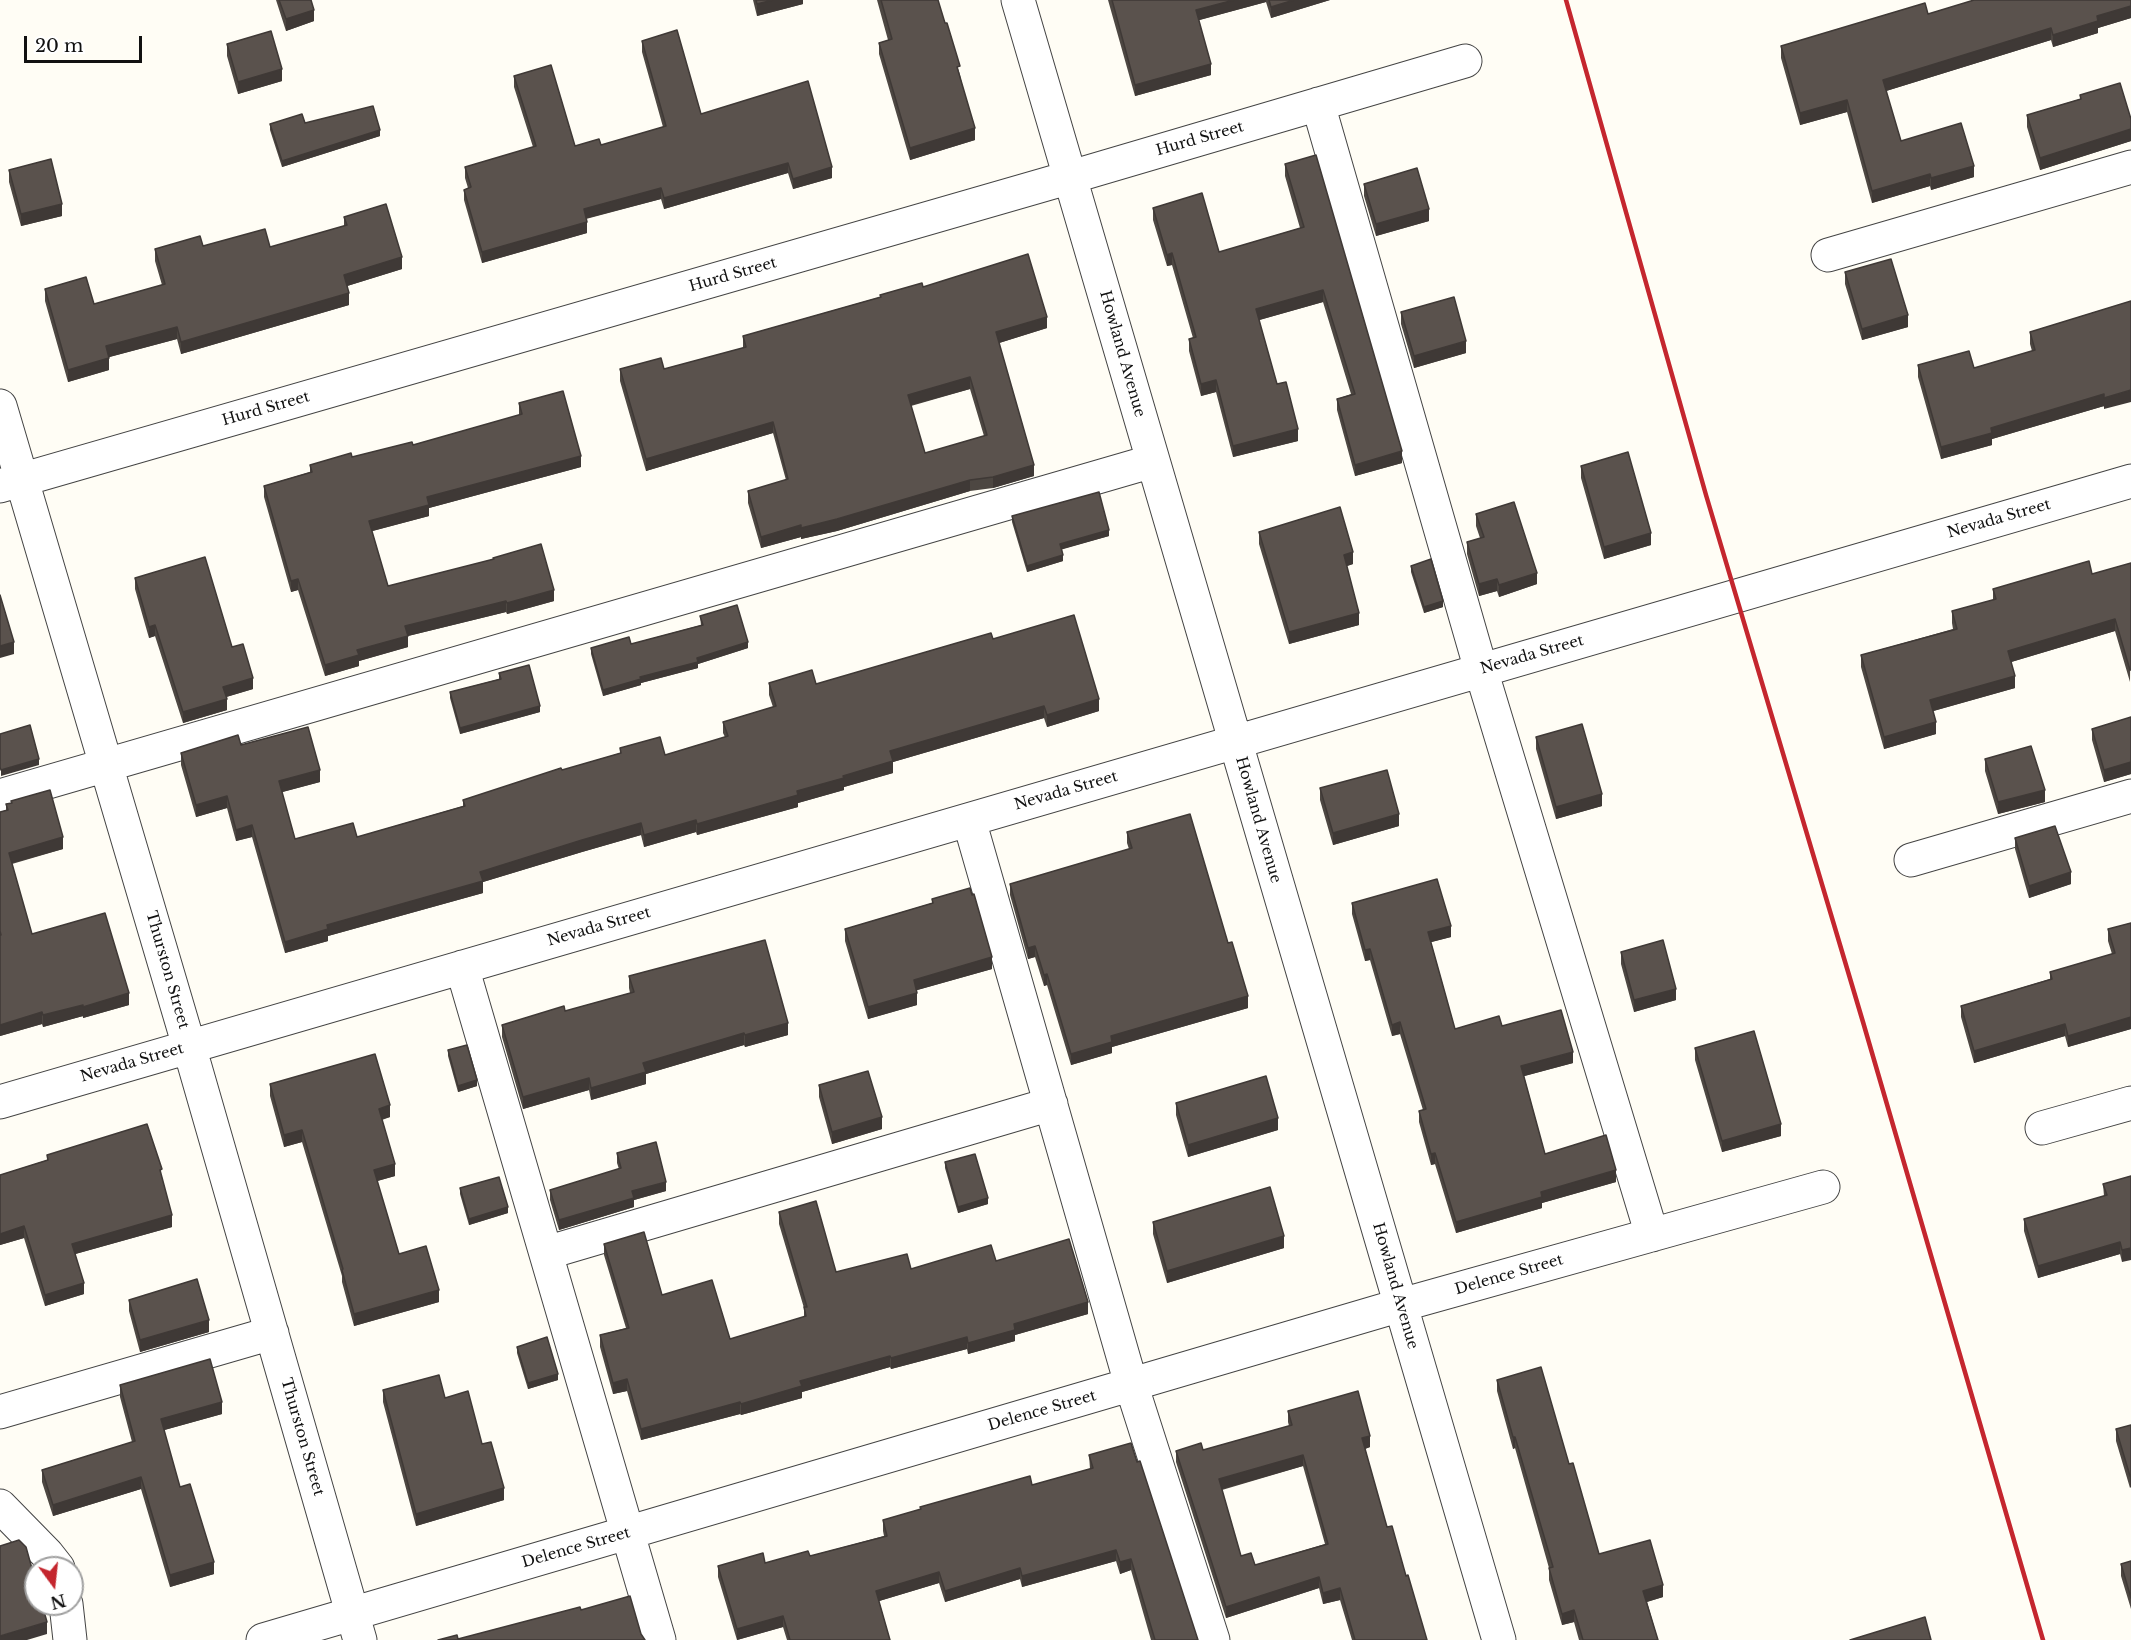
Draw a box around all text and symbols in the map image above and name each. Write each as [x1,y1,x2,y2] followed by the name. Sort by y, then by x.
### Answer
[27,24,146,62] scale bar
[35,35,83,57] text: 20 m
[1154,118,1246,160] street label: Hurd Street
[687,254,779,296] street label: Hurd Street
[1095,289,1149,419] street label: Howland Avenue
[220,388,312,430] street label: Hurd Street
[1945,496,2053,542] street label: Nevada Street
[1478,632,1586,678] street label: Nevada Street
[1231,755,1285,885] street label: Howland Avenue
[1012,768,1120,814] street label: Nevada Street
[545,904,653,950] street label: Nevada Street
[142,909,192,1031] street label: Thurston Street
[78,1040,186,1086] street label: Nevada Street
[1368,1221,1422,1351] street label: Howland Avenue
[1453,1251,1565,1299] street label: Delence Street
[277,1376,327,1498] street label: Thurston Street
[986,1387,1098,1435] street label: Delence Street
[520,1524,632,1572] street label: Delence Street
[24,1556,84,1616] north arrow
[48,1590,68,1613] text: N

